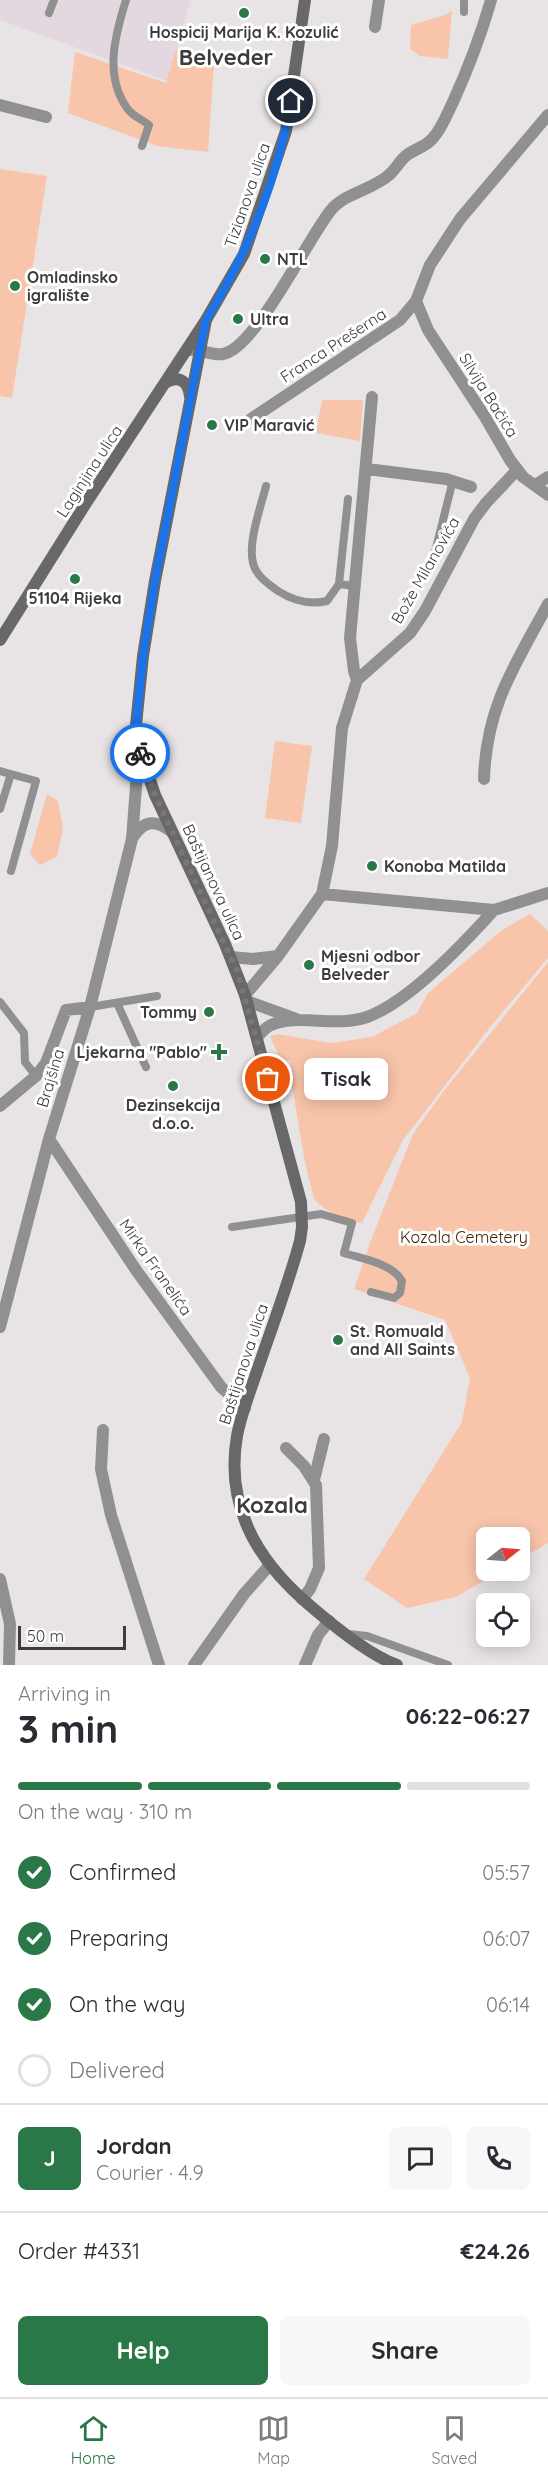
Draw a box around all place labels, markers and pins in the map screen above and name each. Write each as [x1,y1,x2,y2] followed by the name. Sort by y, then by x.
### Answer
[237,6,251,20] marker: Hospicij Marija K. Kozulić
[149,22,339,42] place label: Hospicij Marija K. Kozulić
[265,75,316,126] pin
[277,249,308,269] place label: NTL
[258,252,272,266] marker: NTL
[27,267,118,305] place label: Omladinsko igralište
[8,279,22,293] marker: Omladinsko igralište
[250,309,289,329] place label: Ultra
[231,312,245,326] marker: Ultra
[224,415,314,435] place label: VIP Maravić
[205,418,219,432] marker: VIP Maravić
[68,572,82,586] marker: 51104 Rijeka
[28,588,122,608] place label: 51104 Rijeka
[384,856,506,876] place label: Konoba Matilda
[365,859,379,873] marker: Konoba Matilda
[321,946,421,984] place label: Mjesni odbor Belveder
[302,958,316,972] marker: Mjesni odbor Belveder
[140,1002,197,1022] place label: Tommy
[202,1005,216,1019] marker: Tommy
[77,1042,207,1062] place label: Ljekarna "Pablo"
[212,1045,226,1059] marker: Ljekarna "Pablo"
[242,1053,293,1104] pin
[304,1058,388,1100] callout: Tisak
[166,1079,180,1093] marker: Dezinsekcija d.o.o.
[126,1095,220,1133] place label: Dezinsekcija d.o.o.
[350,1321,455,1359] place label: St. Romuald and All Saints
[331,1333,345,1347] marker: St. Romuald and All Saints

